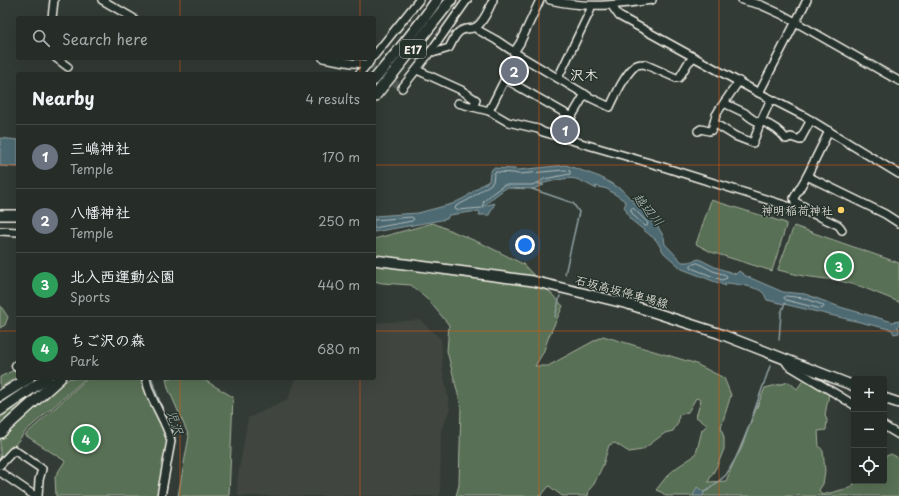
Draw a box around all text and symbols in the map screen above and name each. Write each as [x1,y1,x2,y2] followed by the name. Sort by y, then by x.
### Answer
[16,16,376,60] search box
[30,27,52,49] icon: search
[62,27,148,50] text: Search here
[400,40,426,58] road number: E17
[501,56,527,86] pin: 2
[570,64,598,85] district label: 沢木
[32,85,94,111] text: Nearby
[306,89,360,108] text: 4 results
[552,115,578,145] pin: 1
[70,136,130,159] text: 三嶋神社
[42,147,48,166] text: 1
[322,147,360,166] text: 170 m
[70,159,113,178] text: Temple
[629,187,669,230] water label: 越辺川
[70,200,130,223] text: 八幡神社
[761,201,833,219] place label: 神明稲荷神社
[836,205,846,215] marker: 神明稲荷神社
[40,211,50,230] text: 2
[318,211,360,230] text: 250 m
[70,223,113,242] text: Temple
[515,235,535,255] your location
[826,251,852,281] pin: 3
[70,264,175,287] text: 北入西運動公園
[573,270,671,312] street label: 石坂高坂停車場線
[41,275,49,294] text: 3
[317,275,360,294] text: 440 m
[70,287,110,306] text: Sports
[70,328,145,351] text: ちご沢の森
[41,339,49,358] text: 4
[317,339,360,358] text: 680 m
[70,351,99,370] text: Park
[851,376,887,484] map controls
[851,376,887,412] button: +
[163,407,190,438] water label: 児沢
[851,412,887,448] button: −
[73,424,99,454] pin: 4
[851,448,887,484] button: locate

